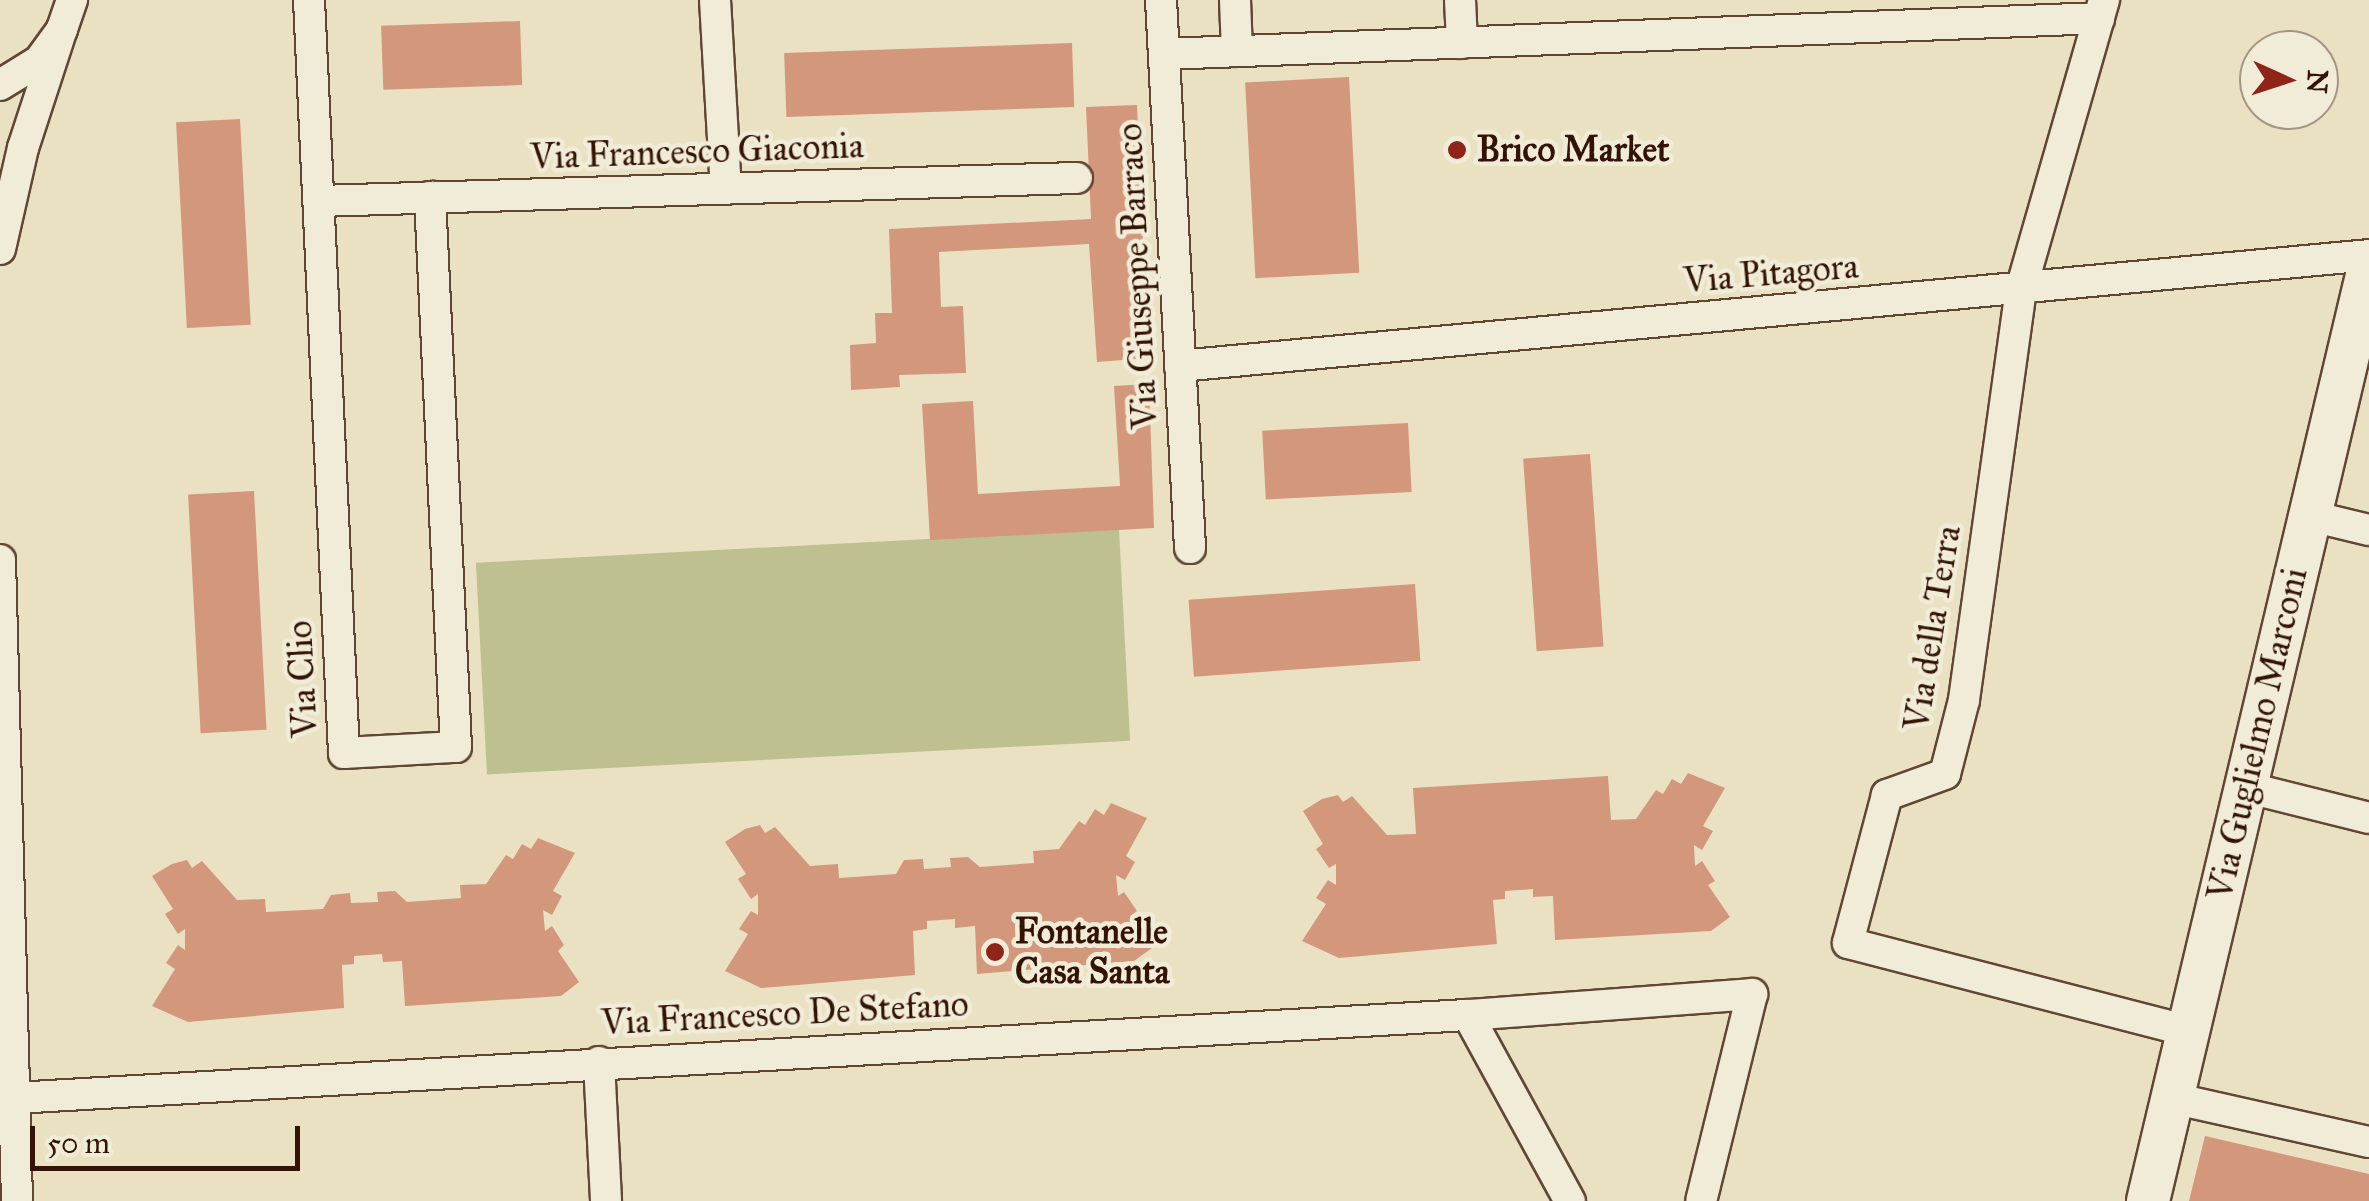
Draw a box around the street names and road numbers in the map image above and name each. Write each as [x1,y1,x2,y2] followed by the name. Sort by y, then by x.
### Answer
[1109,122,1167,430] street label: Via Giuseppe Barraco
[530,125,864,179] street label: Via Francesco Giaconia
[1682,245,1860,303] street label: Via Pitagora
[1896,523,1970,733] street label: Via della Terra
[2199,564,2317,904] street label: Via Guglielmo Marconi
[279,620,327,738] street label: Via Clio
[600,983,970,1045] street label: Via Francesco De Stefano

